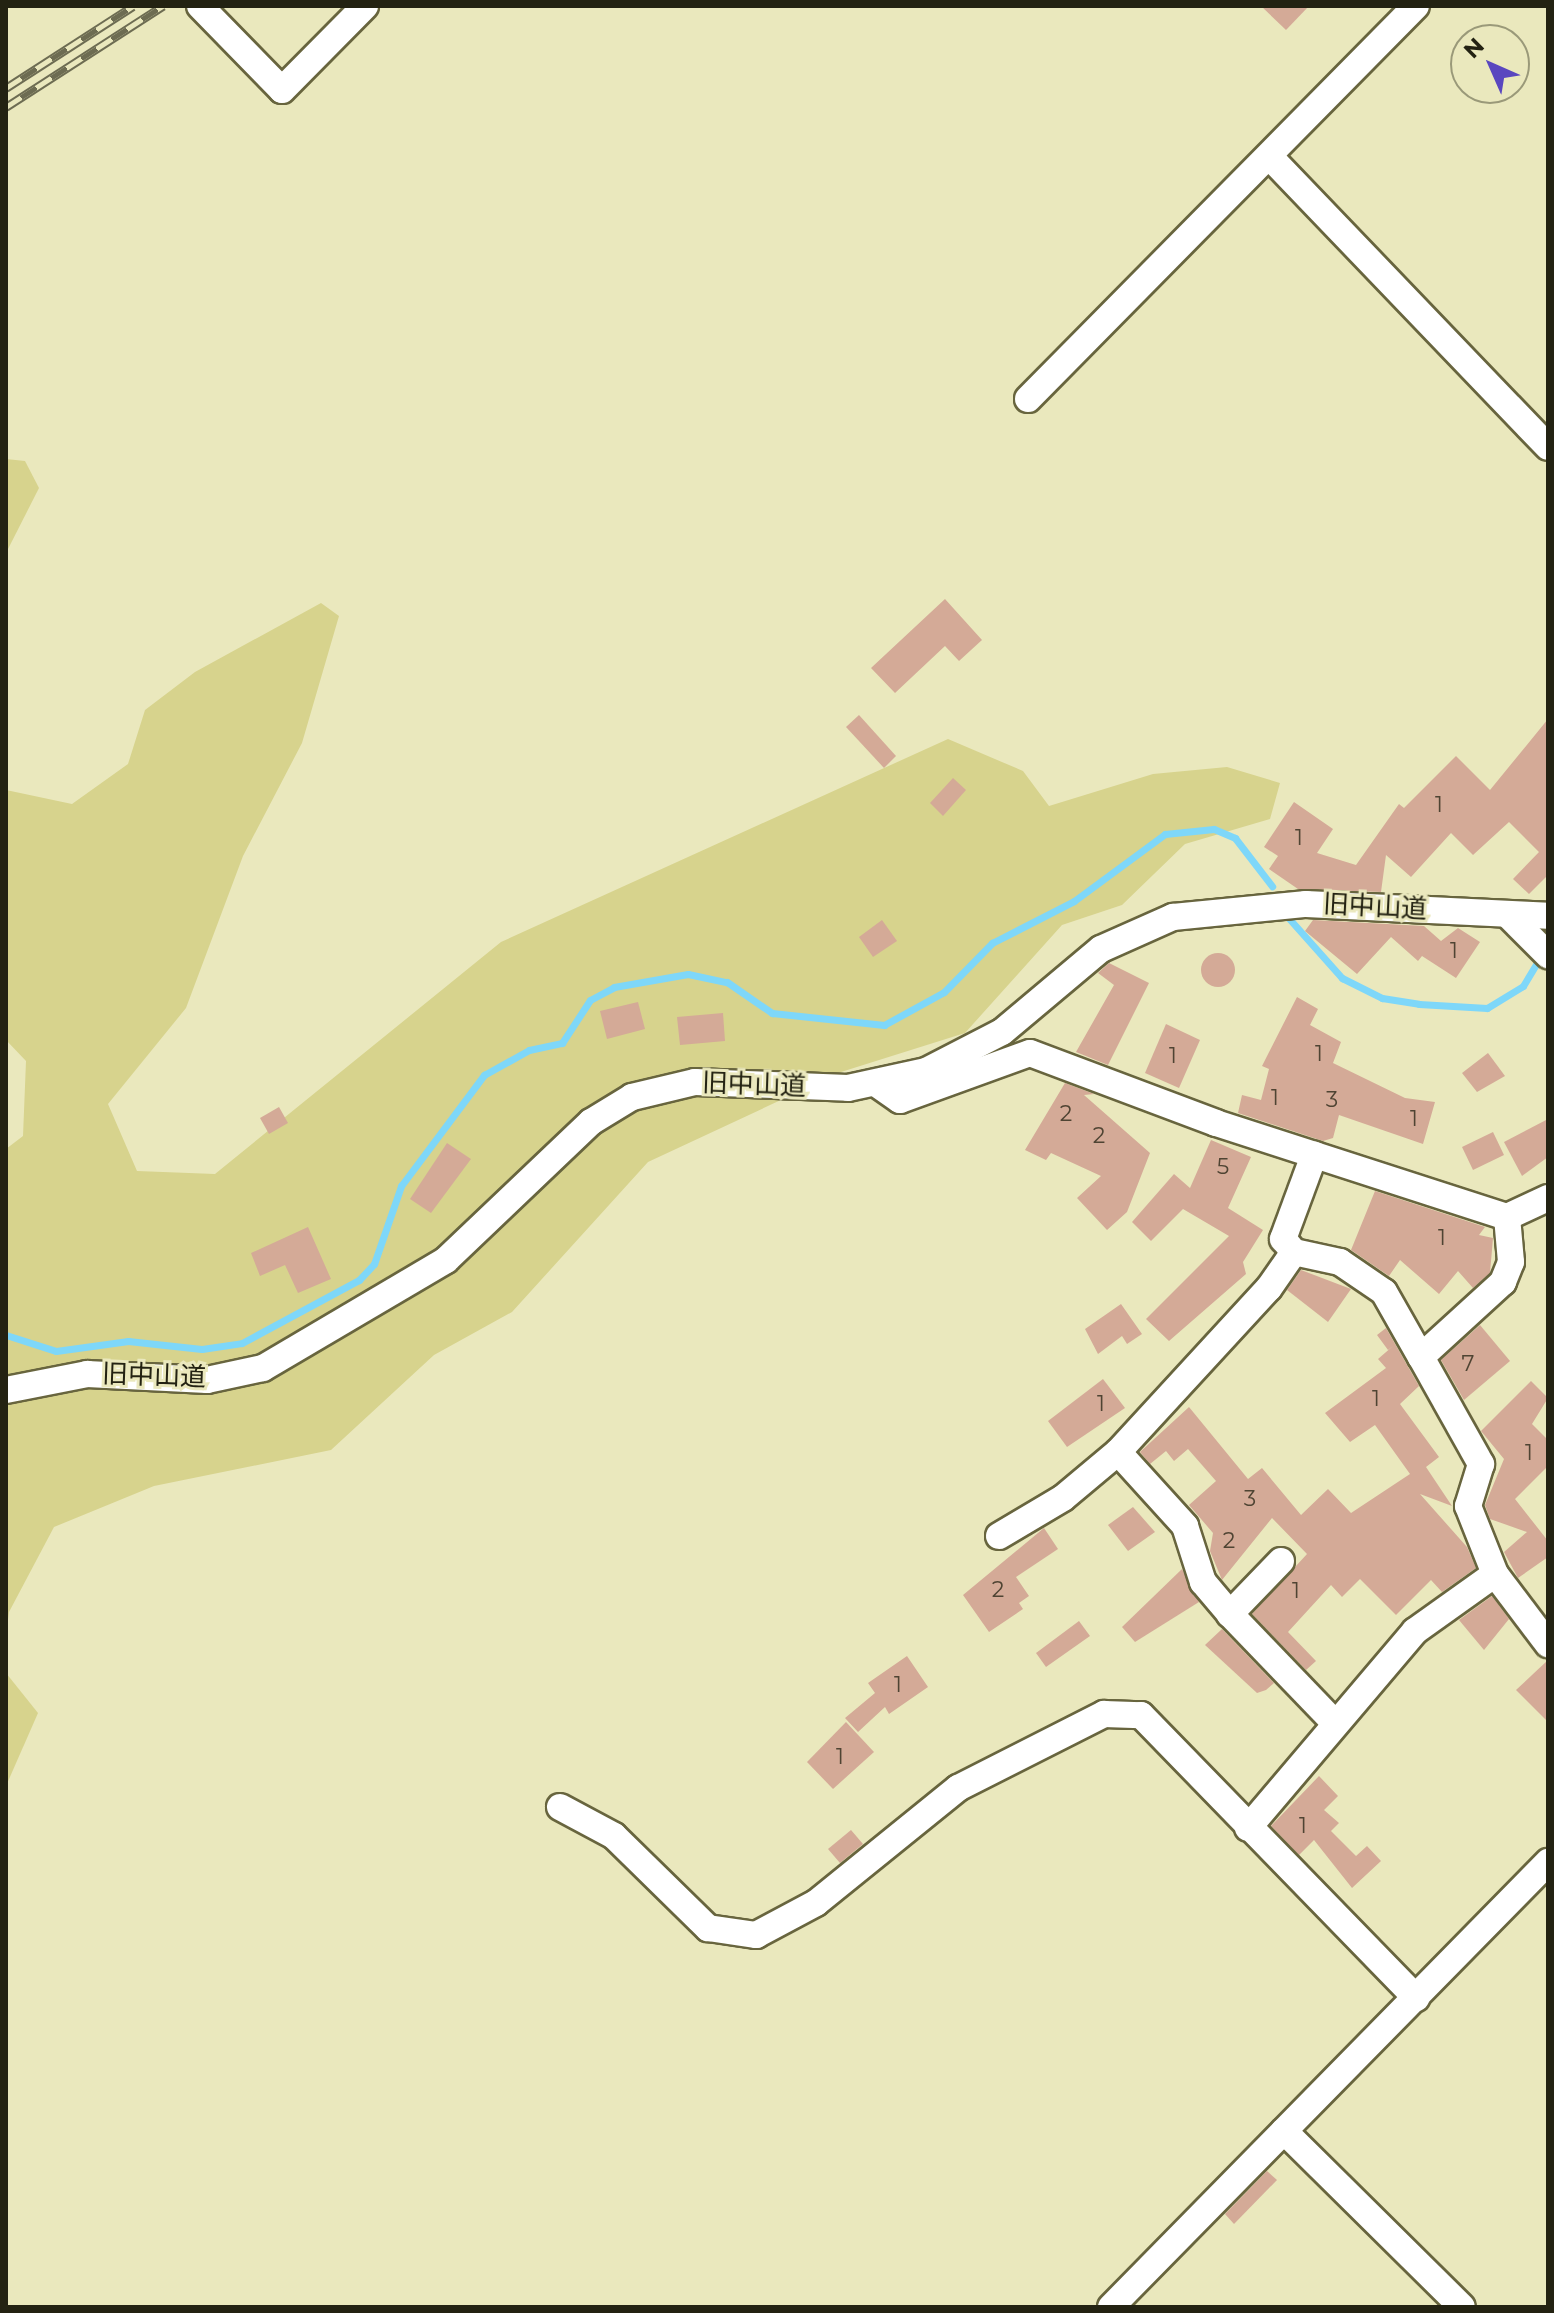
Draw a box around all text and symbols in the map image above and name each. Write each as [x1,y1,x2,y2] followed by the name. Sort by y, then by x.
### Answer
[1450,24,1530,104] north arrow
[1458,32,1490,64] text: N
[1435,792,1443,818] house number: 1
[1295,825,1303,851] house number: 1
[1322,889,1428,925] street label: 旧中山道
[1450,938,1458,964] house number: 1
[1315,1041,1323,1067] house number: 1
[1169,1043,1177,1069] house number: 1
[701,1068,807,1102] street label: 旧中山道
[1271,1085,1279,1111] house number: 1
[1326,1087,1338,1113] house number: 3
[1060,1101,1072,1127] house number: 2
[1410,1106,1418,1132] house number: 1
[1093,1123,1105,1149] house number: 2
[1217,1154,1229,1180] house number: 5
[1438,1225,1446,1251] house number: 1
[1462,1351,1474,1377] house number: 7
[101,1359,207,1393] street label: 旧中山道
[1372,1386,1380,1412] house number: 1
[1097,1391,1105,1417] house number: 1
[1525,1440,1533,1466] house number: 1
[1244,1486,1256,1512] house number: 3
[1223,1528,1235,1554] house number: 2
[992,1577,1004,1603] house number: 2
[1292,1578,1300,1604] house number: 1
[894,1672,902,1698] house number: 1
[836,1744,844,1770] house number: 1
[1299,1813,1307,1839] house number: 1

